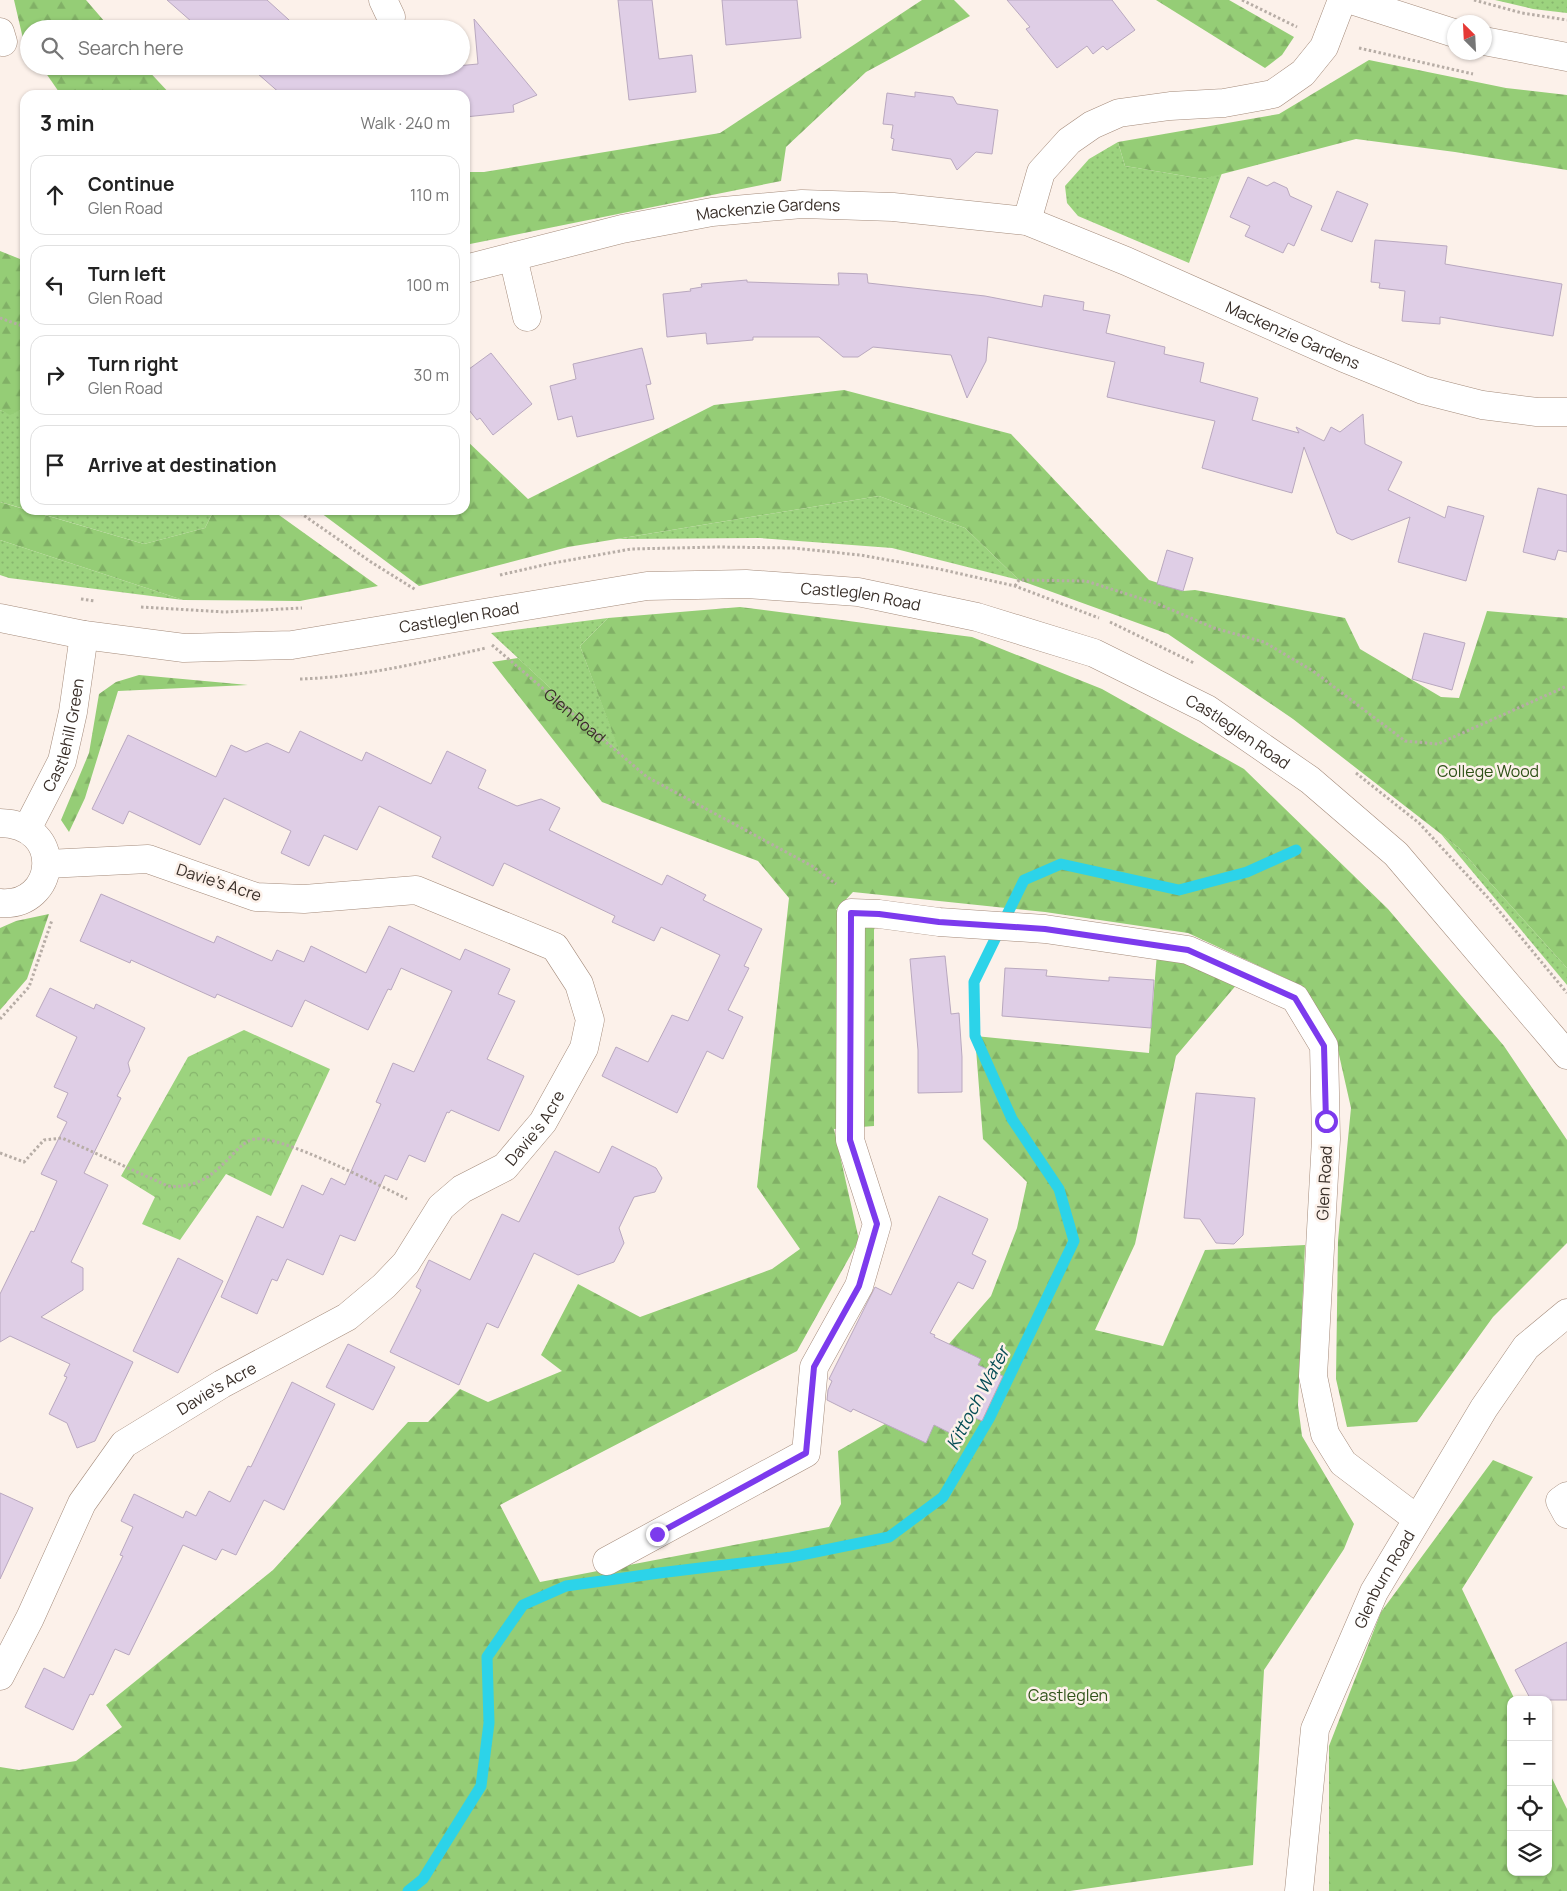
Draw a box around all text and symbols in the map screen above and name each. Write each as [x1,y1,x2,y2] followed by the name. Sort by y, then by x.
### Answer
[1447,15,1492,60] north arrow
[20,20,470,75] search box
[38,34,66,62] icon: search
[78,35,184,61] text: Search here
[40,109,94,137] text: 3 min
[360,112,450,134] text: Walk · 240 m
[88,171,174,197] text: Continue
[41,181,69,209] icon: ahead
[410,184,449,206] text: 110 m
[694,193,841,226] street label: Mackenzie Gardens
[88,197,163,219] text: Glen Road
[88,261,166,287] text: Turn left
[41,271,69,299] icon: left
[406,274,449,296] text: 100 m
[88,287,163,309] text: Glen Road
[1222,296,1363,374] street label: Mackenzie Gardens
[88,351,178,377] text: Turn right
[41,361,69,389] icon: right
[414,364,449,386] text: 30 m
[88,377,163,399] text: Glen Road
[41,451,69,479] icon: arrive
[88,452,277,478] text: Arrive at destination
[800,577,923,616] street label: Castleglen Road
[397,596,521,638] street label: Castleglen Road
[37,677,89,795] street label: Castlehill Green
[539,683,611,748] street label: Glen Road
[1182,689,1295,774] street label: Castleglen Road
[1437,760,1539,782] park label: College Wood
[174,858,264,906] street label: Davie's Acre
[500,1086,569,1170] street label: Davie's Acre
[1315,1110,1338,1133] route start
[1311,1145,1337,1221] street label: Glen Road
[940,1340,1015,1454] water label: Kittoch Water
[173,1357,260,1420] street label: Davie's Acre
[646,1523,669,1546] route end
[1349,1526,1420,1632] street label: Glenburn Road
[1028,1684,1108,1706] park label: Castleglen
[1507,1696,1552,1876] map controls
[1507,1696,1552,1741] button: +
[1507,1741,1552,1786] button: −
[1507,1786,1552,1831] button: locate
[1507,1831,1552,1876] button: layers

